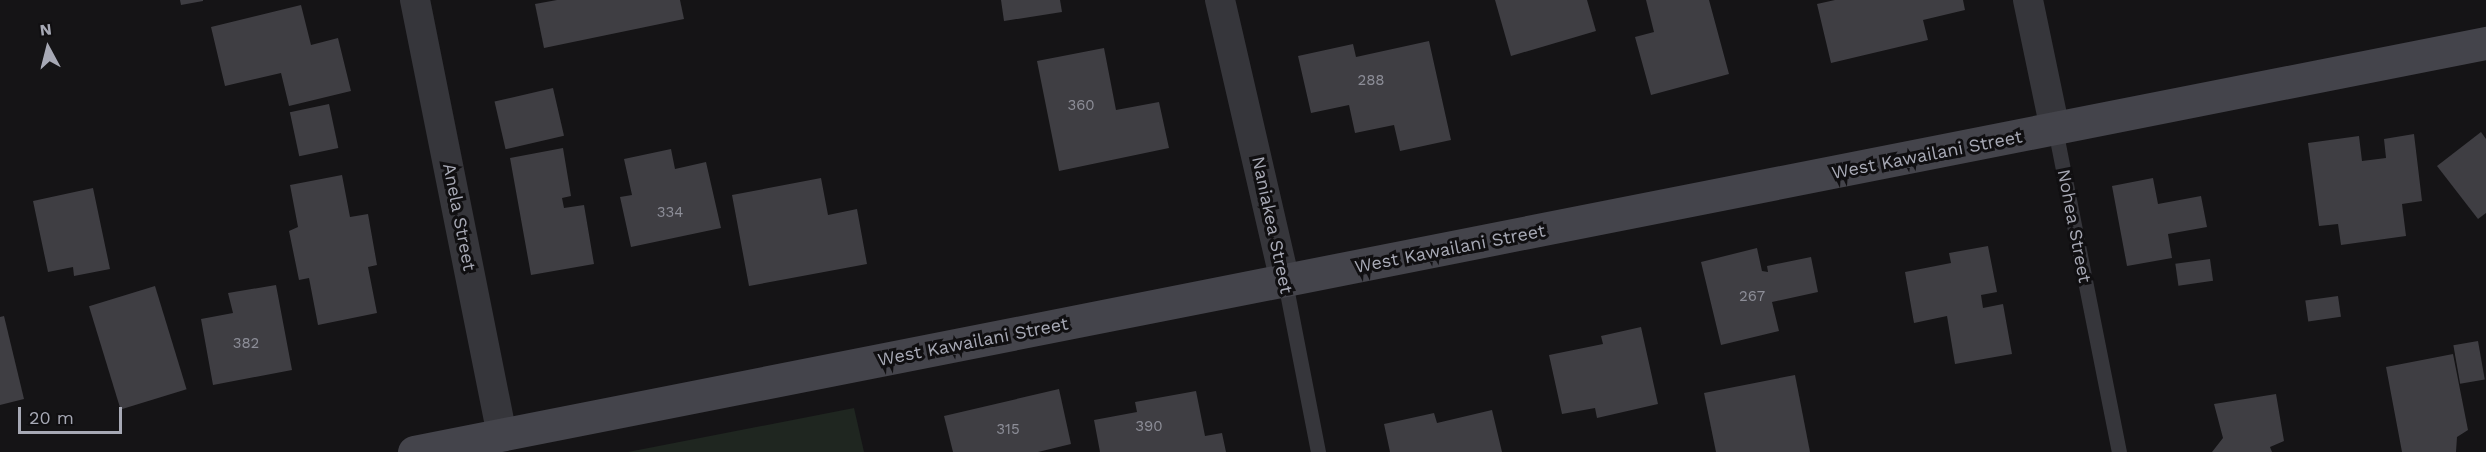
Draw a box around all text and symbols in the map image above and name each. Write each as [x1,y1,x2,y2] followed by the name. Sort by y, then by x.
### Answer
[18,18,78,78] north arrow
[39,19,53,40] text: N
[1357,72,1385,90] house number: 288
[1067,97,1095,115] house number: 360
[1830,126,2024,184] street label: West Kawailani Street
[1247,154,1297,296] street label: Naniakea Street
[438,161,480,273] street label: Anela Street
[2052,167,2096,285] street label: Nohea Street
[657,204,683,222] house number: 334
[1353,220,1547,278] street label: West Kawailani Street
[1739,288,1765,306] house number: 267
[876,313,1070,371] street label: West Kawailani Street
[233,335,259,353] house number: 382
[21,395,124,433] scale bar
[29,407,74,428] text: 20 m
[1135,418,1163,436] house number: 390
[996,421,1020,439] house number: 315

